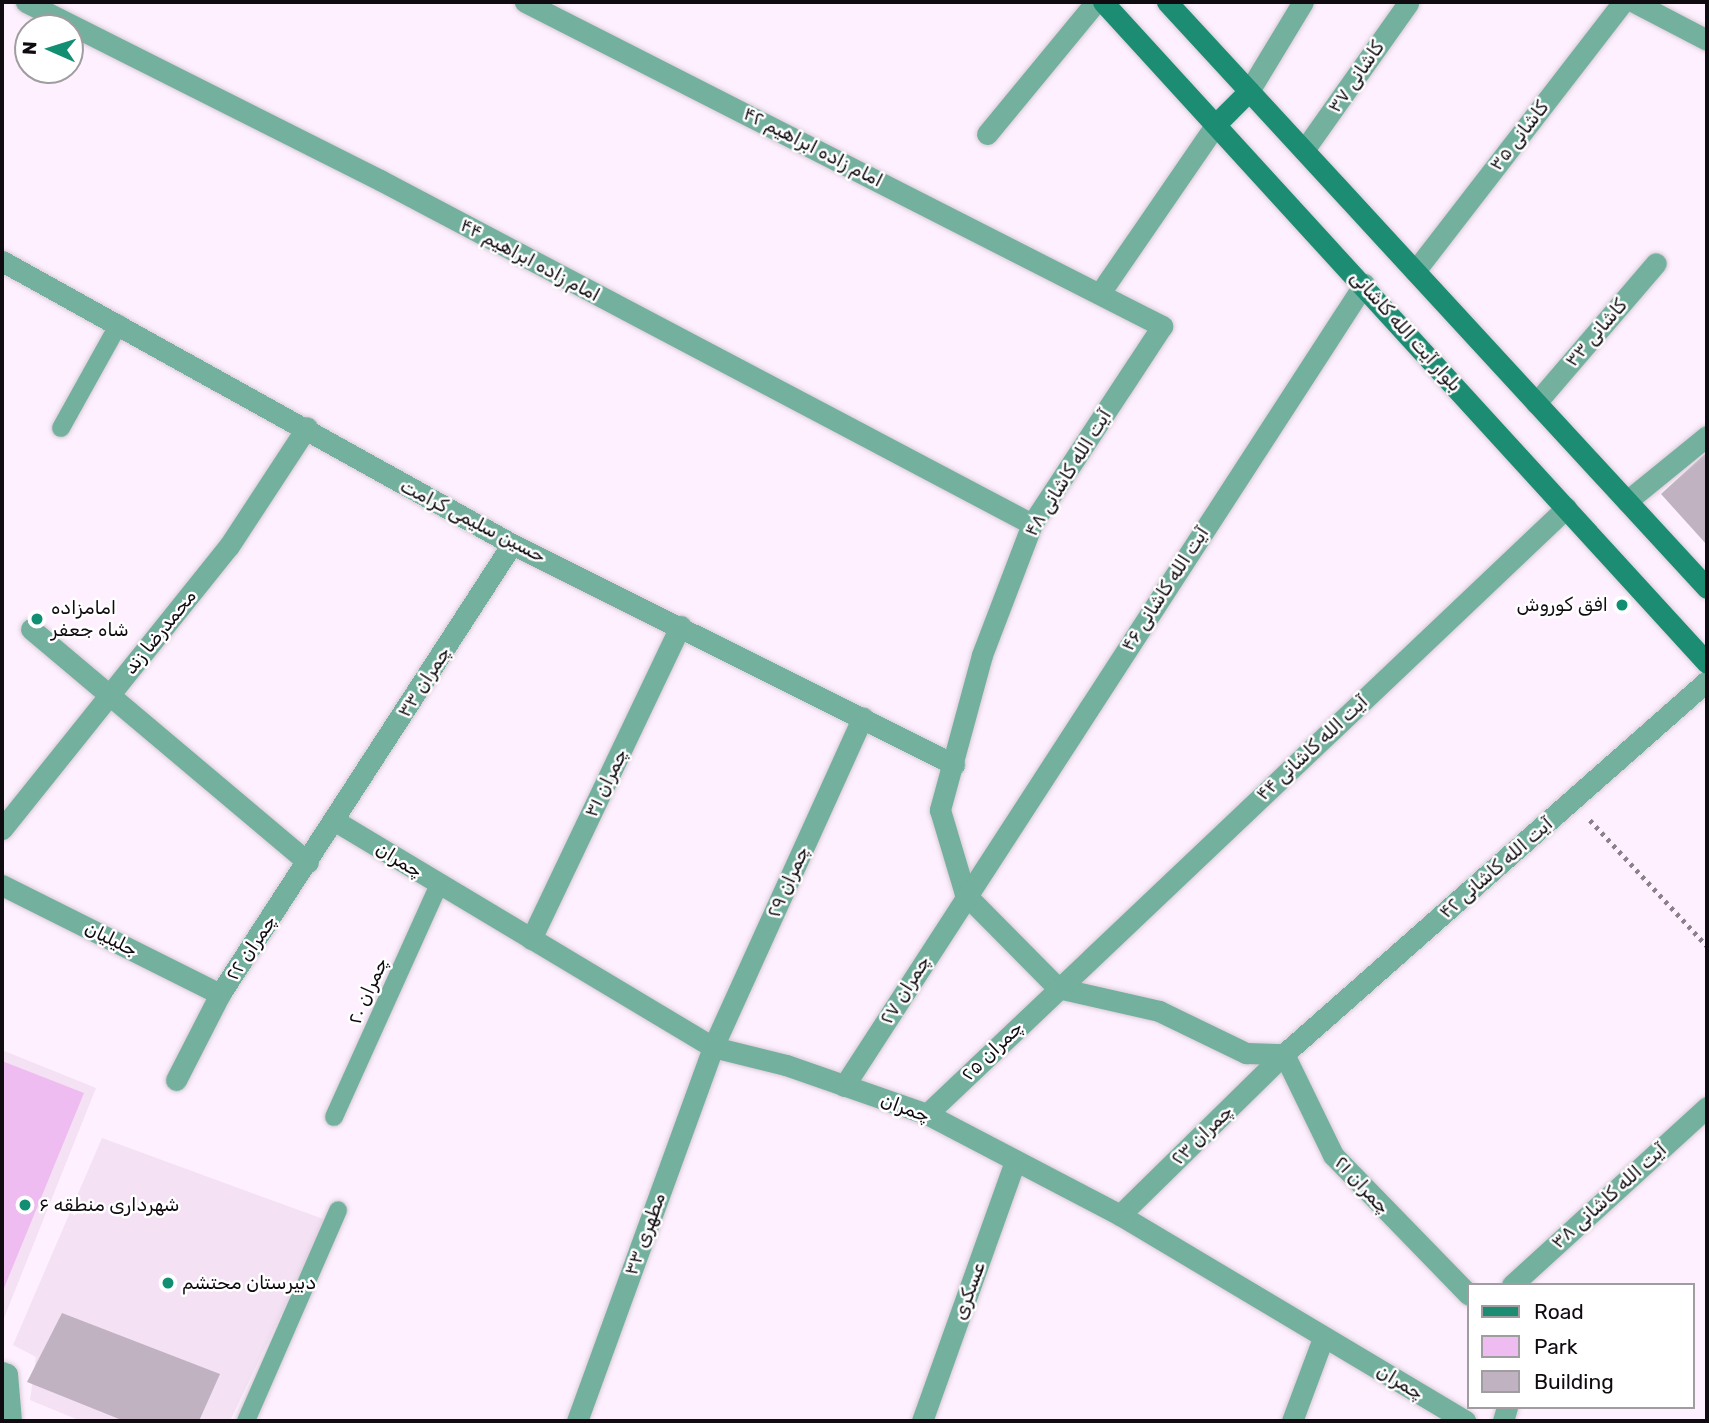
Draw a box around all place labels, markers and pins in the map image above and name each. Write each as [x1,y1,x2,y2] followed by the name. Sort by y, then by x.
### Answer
[1516,594,1608,616] place label: افق کوروش
[51,597,129,641] place label: امامزاده شاه جعفر
[1614,597,1630,613] marker: افق کوروش
[29,611,45,627] marker: امامزاده شاه جعفر
[39,1194,180,1216] place label: شهرداری منطقه ۶
[17,1197,33,1213] marker: شهرداری منطقه ۶
[182,1272,316,1294] place label: دبیرستان محتشم
[160,1275,176,1291] marker: دبیرستان محتشم

